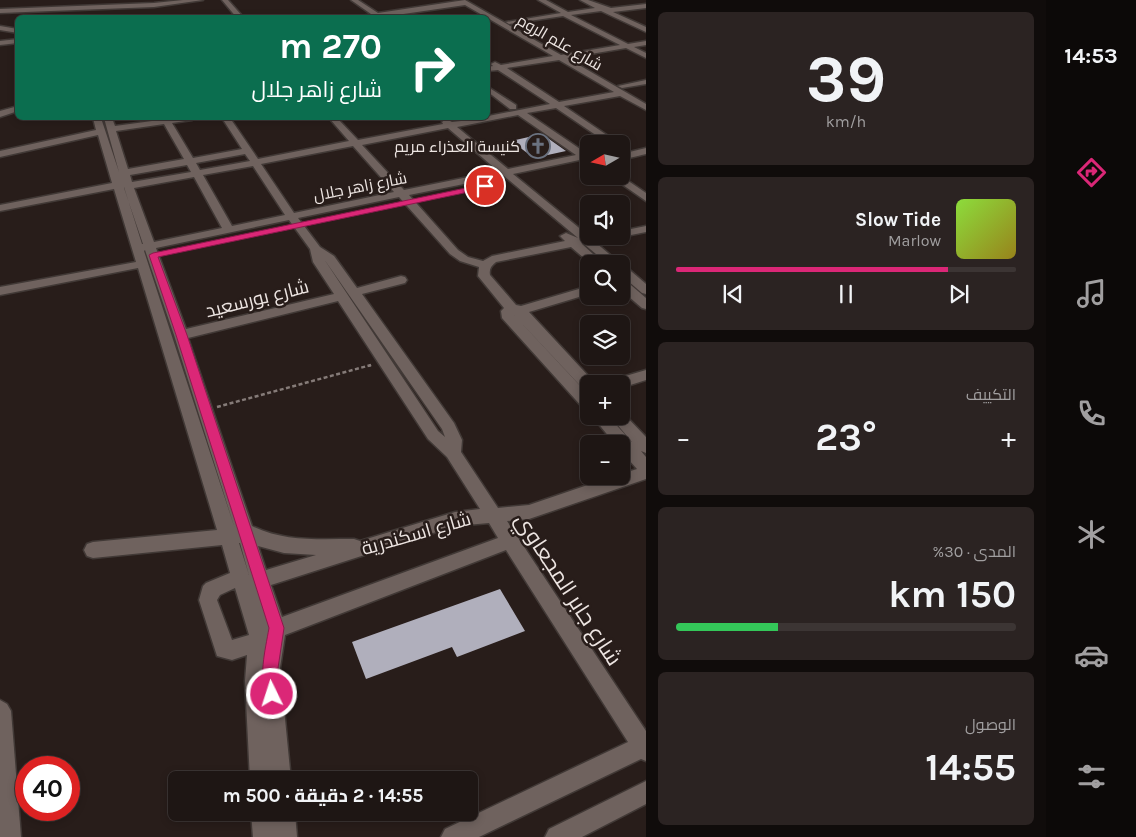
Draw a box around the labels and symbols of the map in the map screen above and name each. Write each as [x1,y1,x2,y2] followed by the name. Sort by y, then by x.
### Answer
[513,10,606,76] street label: شارع علم الروم
[525,133,551,159] church icon: كنيسة العذراء مريم
[580,135,630,185] north arrow
[394,137,520,158] place label: كنيسة العذراء مريم
[464,165,506,207] pin
[312,168,409,207] street label: شارع زاهر جلال
[203,275,312,324] street label: شارع بورسعيد
[359,508,474,562] street label: شارع اسكندرية
[507,508,627,672] street label: شارع جابر المجعاوي
[245,667,297,719] position arrow
[15,756,80,821] speed limit sign: 40

